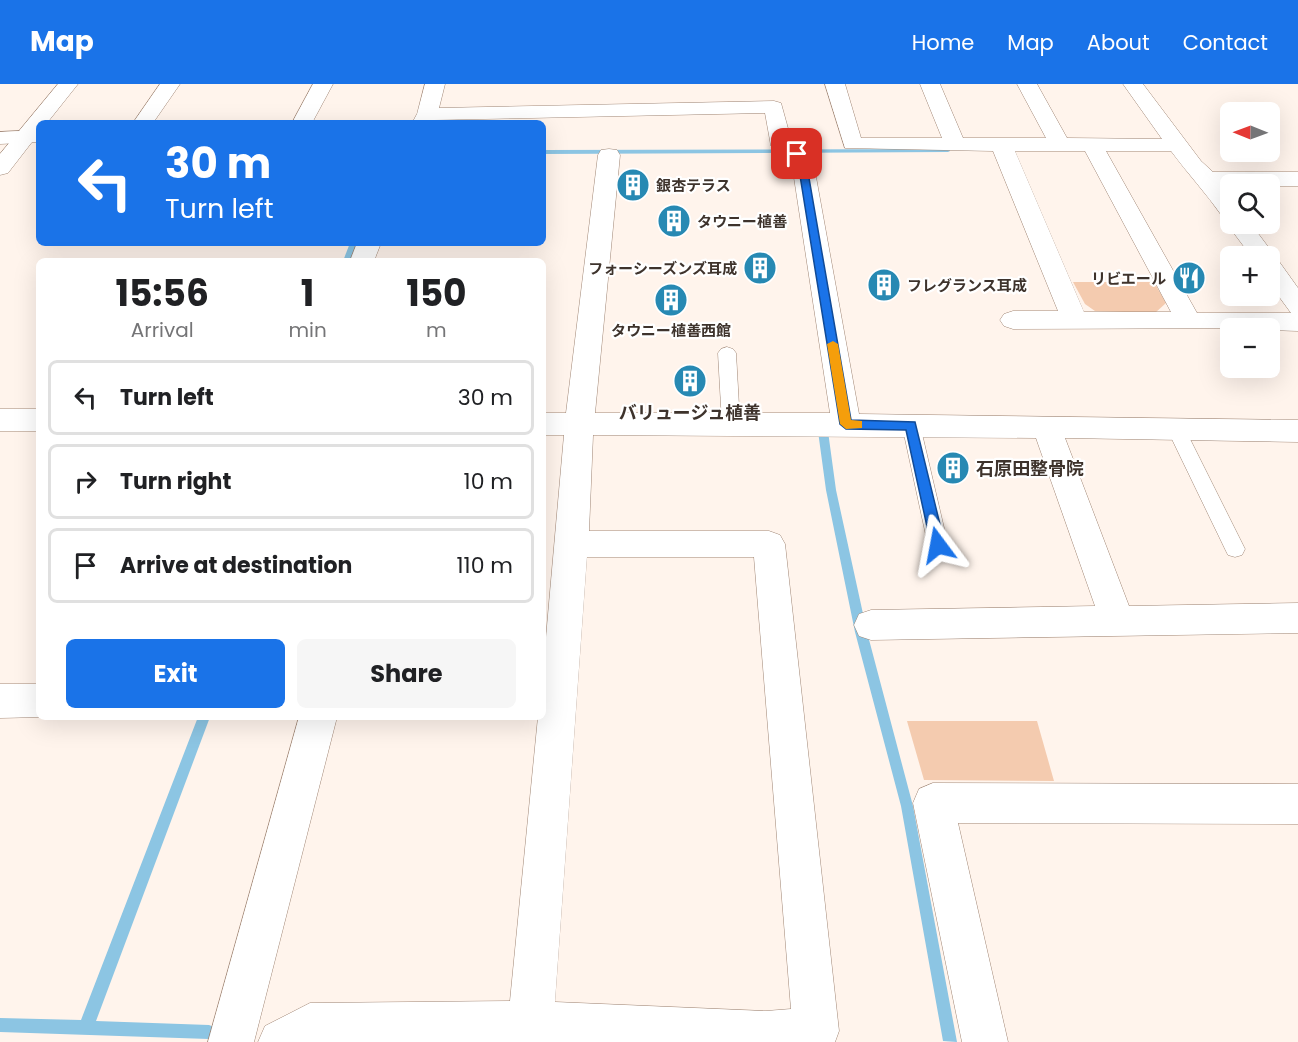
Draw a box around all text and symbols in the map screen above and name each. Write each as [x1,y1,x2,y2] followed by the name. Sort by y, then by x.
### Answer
[30,22,94,61] text: Map
[912,28,974,57] text: Home
[1007,28,1054,57] text: Map
[1087,28,1150,57] text: About
[1183,28,1268,57] text: Contact
[1220,102,1280,162] north arrow
[1220,102,1280,378] map controls
[771,128,822,179] pin
[165,134,271,193] text: 30 m
[780,137,813,170] icon: arrive
[66,144,144,222] icon: left
[615,167,651,203] building icon: 銀杏テラス
[1220,174,1280,234] button: search
[656,175,731,196] place label: 銀杏テラス
[165,190,274,227] text: Turn left
[656,203,692,239] building icon: タウニー植善
[697,211,787,232] place label: タウニー植善
[1220,246,1280,306] button: +
[742,250,778,286] building icon: フォーシーズンズ耳成
[588,258,737,279] place label: フォーシーズンズ耳成
[1171,260,1207,296] restaurant icon: リビエール
[866,267,902,303] building icon: フレグランス耳成
[115,268,209,319] text: 15:56
[301,268,314,319] text: 1
[406,268,467,319] text: 150
[1091,268,1166,289] place label: リビエール
[907,275,1027,296] place label: フレグランス耳成
[653,282,689,318] building icon: タウニー植善西館
[131,316,194,344] text: Arrival
[288,316,327,344] text: min
[426,316,447,344] text: m
[1220,318,1280,378] button: −
[611,320,731,341] place label: タウニー植善西館
[672,363,708,399] building icon: バリュージュ植善
[69,381,102,414] icon: left
[120,382,214,413] text: Turn left
[458,382,513,413] text: 30 m
[619,400,761,425] place label: バリュージュ植善
[935,450,971,486] building icon: 石原田整骨院
[976,456,1084,481] place label: 石原田整骨院
[69,465,102,498] icon: right
[120,466,231,497] text: Turn right
[464,466,513,497] text: 10 m
[906,513,970,577] position arrow
[69,549,102,582] icon: arrive
[120,550,352,581] text: Arrive at destination
[457,550,513,581] text: 110 m
[66,639,285,708] button: Exit
[297,639,516,708] button: Share

